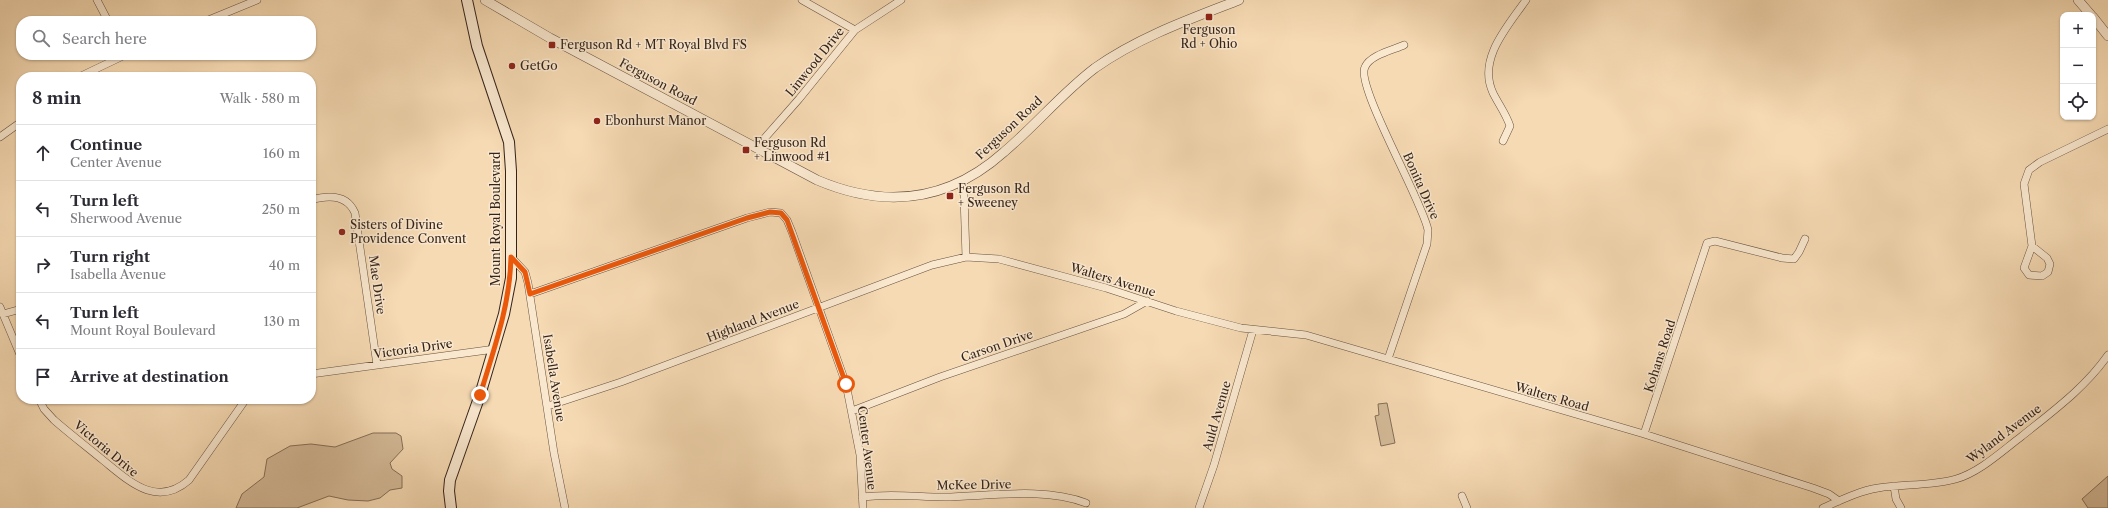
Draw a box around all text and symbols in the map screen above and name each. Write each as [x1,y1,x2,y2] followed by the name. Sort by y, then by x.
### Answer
[1204,12,1214,22] marker: Ferguson Rd + Ohio
[2060,12,2096,120] map controls
[2060,12,2096,48] button: +
[16,16,316,60] search box
[1181,22,1237,51] place label: Ferguson Rd + Ohio
[782,24,847,99] street label: Linwood Drive
[30,27,52,49] icon: search
[62,29,147,48] text: Search here
[560,37,747,52] place label: Ferguson Rd + MT Royal Blvd FS
[547,40,557,50] marker: Ferguson Rd + MT Royal Blvd FS
[2060,48,2096,84] button: −
[617,55,700,109] street label: Ferguson Road
[520,58,558,73] place label: GetGo
[507,61,517,71] marker: GetGo
[2060,84,2096,120] button: locate
[32,88,81,108] text: 8 min
[220,90,300,106] text: Walk · 580 m
[972,92,1046,162] street label: Ferguson Road
[605,113,706,128] place label: Ebonhurst Manor
[592,116,602,126] marker: Ebonhurst Manor
[70,135,142,154] text: Continue
[754,135,830,164] place label: Ferguson Rd + Linwood #1
[32,142,54,164] icon: ahead
[263,145,300,161] text: 160 m
[741,145,751,155] marker: Ferguson Rd + Linwood #1
[1400,150,1443,222] street label: Bonita Drive
[488,151,503,286] street label: Mount Royal Boulevard
[70,154,162,170] text: Center Avenue
[958,181,1031,210] place label: Ferguson Rd + Sweeney
[70,191,139,210] text: Turn left
[945,191,955,201] marker: Ferguson Rd + Sweeney
[32,198,54,220] icon: left
[262,201,300,217] text: 250 m
[70,210,182,226] text: Sherwood Avenue
[350,217,467,246] place label: Sisters of Divine Providence Convent
[337,227,347,237] marker: Sisters of Divine Providence Convent
[70,247,150,266] text: Turn right
[32,254,54,276] icon: right
[366,254,389,316] street label: Mae Drive
[269,257,300,273] text: 40 m
[1068,259,1158,300] street label: Walters Avenue
[70,266,166,282] text: Isabella Avenue
[704,296,801,345] street label: Highland Avenue
[70,303,139,322] text: Turn left
[32,310,54,332] icon: left
[264,313,300,329] text: 130 m
[1641,317,1679,394] street label: Kohans Road
[70,322,216,338] text: Mount Royal Boulevard
[959,326,1035,365] street label: Carson Drive
[540,333,569,423] street label: Isabella Avenue
[372,336,454,362] street label: Victoria Drive
[32,366,54,388] icon: arrive
[70,367,229,386] text: Arrive at destination
[837,375,855,393] route start
[1199,379,1234,454] street label: Auld Avenue
[1513,379,1591,414] street label: Walters Road
[471,386,489,404] route end
[1963,401,2044,467] street label: Wyland Avenue
[855,405,880,491] street label: Center Avenue
[70,417,142,480] street label: Victoria Drive
[936,476,1012,493] street label: McKee Drive

